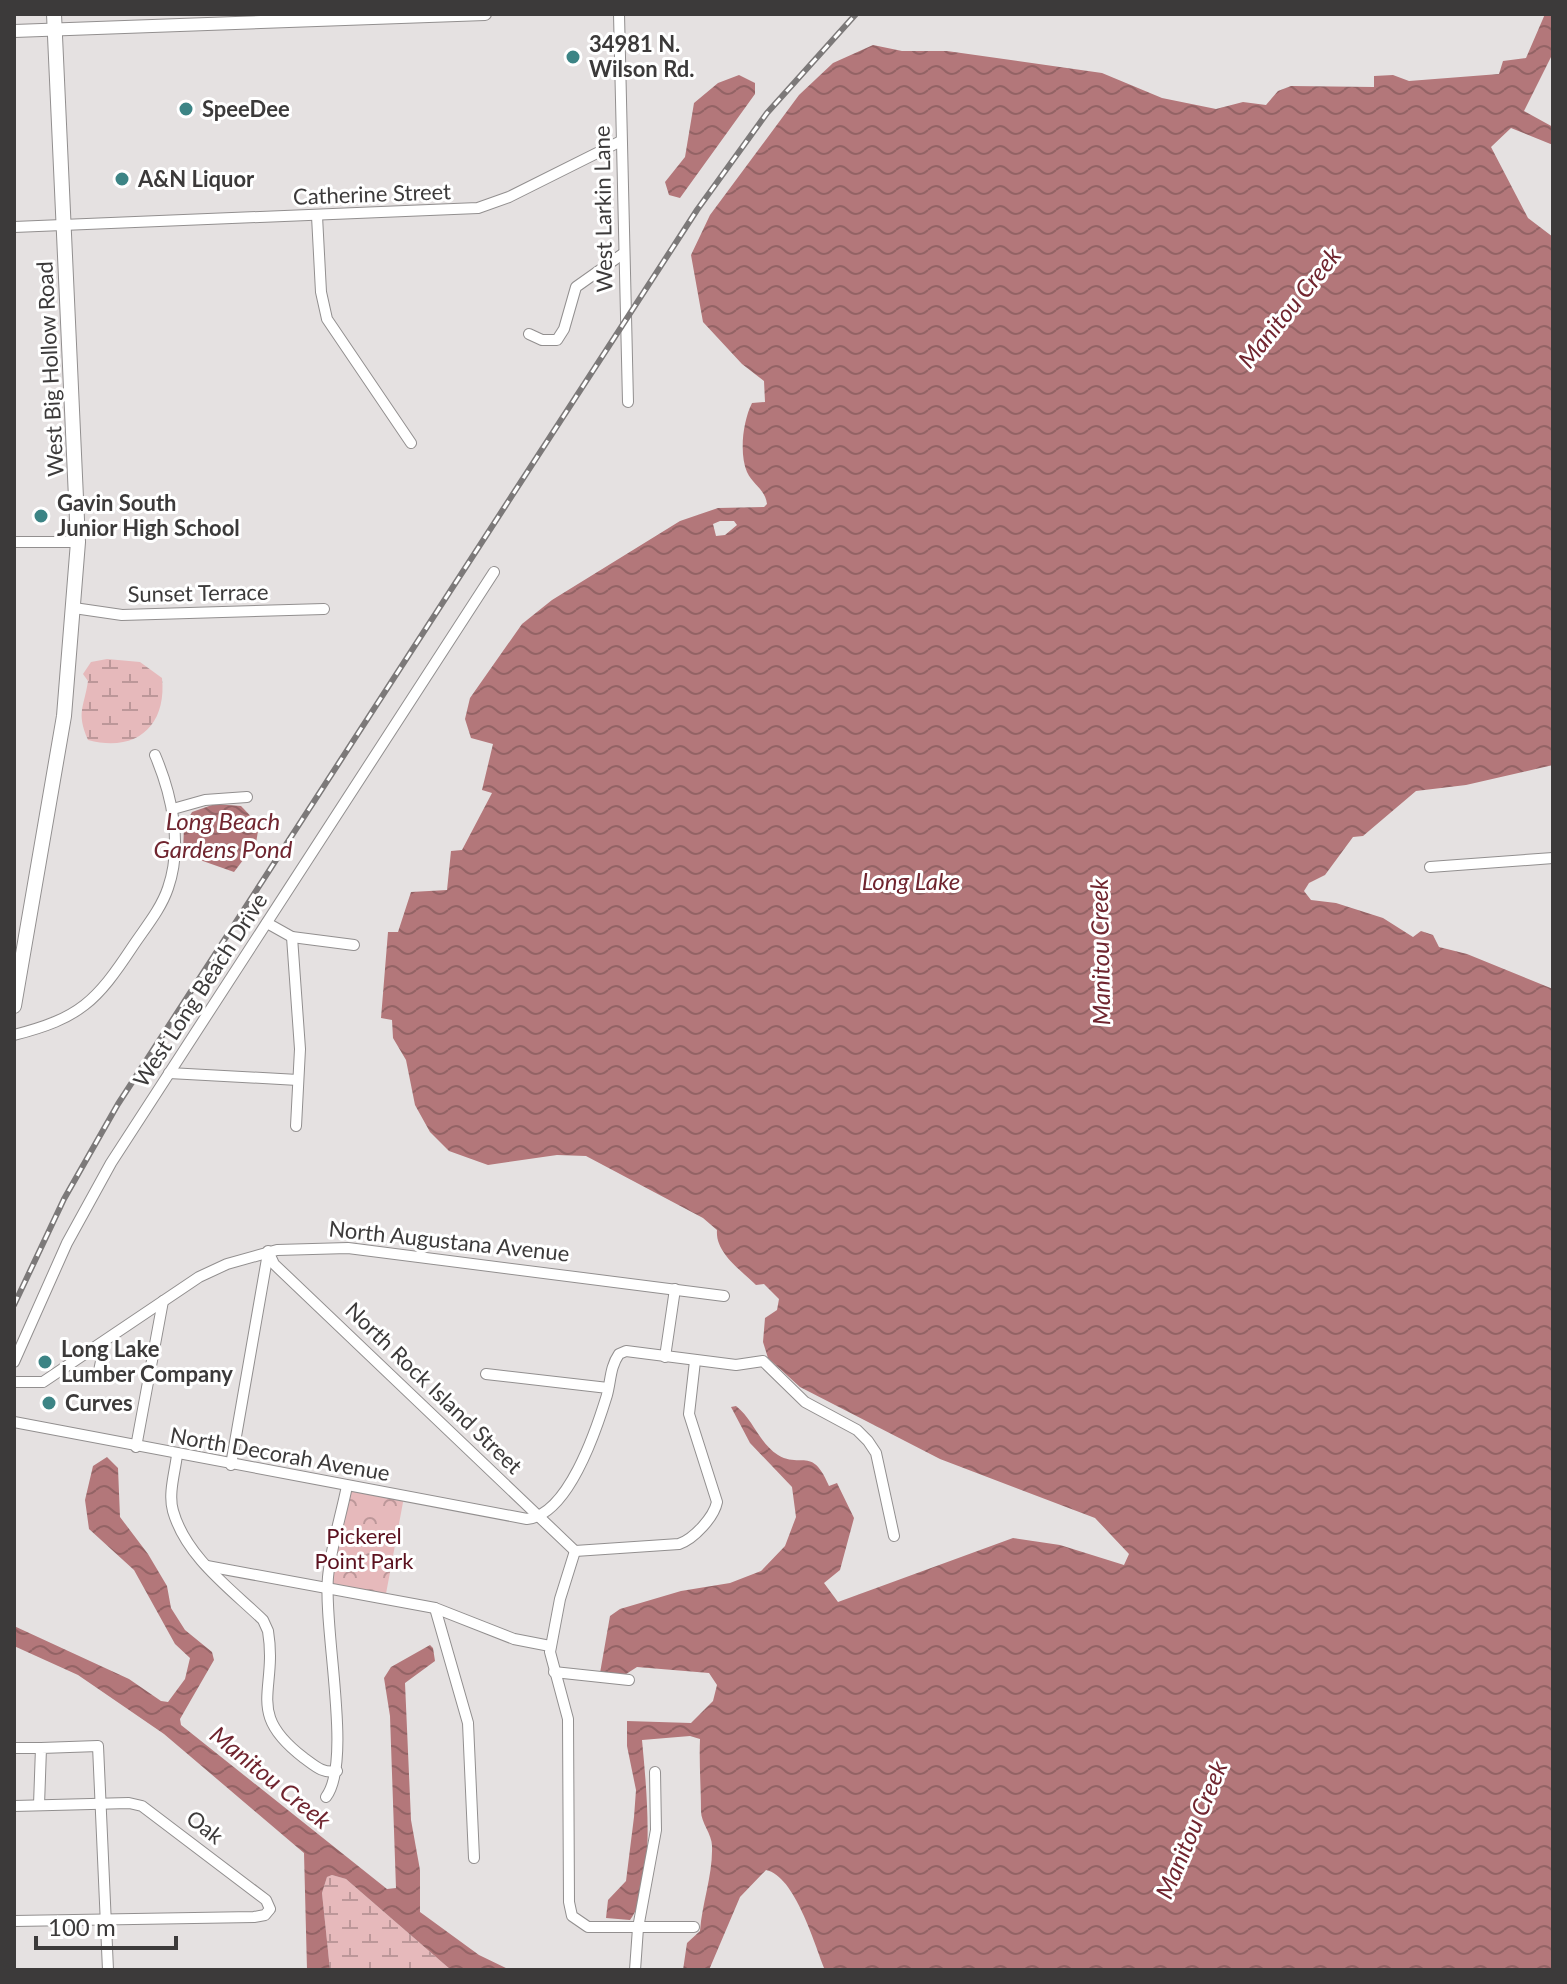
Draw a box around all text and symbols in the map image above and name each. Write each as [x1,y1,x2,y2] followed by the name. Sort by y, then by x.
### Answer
[589,30,694,82] place label: 34981 N. Wilson Rd.
[564,48,582,66] marker: 34981 N. Wilson Rd.
[202,95,290,122] place label: SpeeDee
[177,100,195,118] marker: SpeeDee
[588,125,617,293] street label: West Larkin Lane
[137,165,255,192] place label: A&N Liquor
[113,170,131,188] marker: A&N Liquor
[293,177,452,210] street label: Catherine Street
[1231,240,1347,373] water label: Manitou Creek
[30,261,69,477] street label: West Big Hollow Road
[57,489,240,541] place label: Gavin South Junior High School
[32,507,50,525] marker: Gavin South Junior High School
[127,578,269,607] street label: Sunset Terrace
[153,806,293,863] water label: Long Beach Gardens Pond
[862,866,960,895] water label: Long Lake
[1084,878,1115,1026] water label: Manitou Creek
[127,888,272,1092] street label: West Long Beach Drive
[327,1214,571,1267] street label: North Augustana Avenue
[340,1296,528,1479] street label: North Rock Island Street
[61,1335,233,1387] place label: Long Lake Lumber Company
[36,1353,54,1371] marker: Long Lake Lumber Company
[65,1389,133,1416] place label: Curves
[40,1394,58,1412] marker: Curves
[168,1421,392,1486] street label: North Decorah Avenue
[315,1522,414,1574] park label: Pickerel Point Park
[205,1719,338,1835] water label: Manitou Creek
[1149,1756,1233,1903] water label: Manitou Creek
[181,1804,230,1850] street label: Oak
[36,1900,176,1950] scale bar
[48,1912,116,1941] text: 100 m

